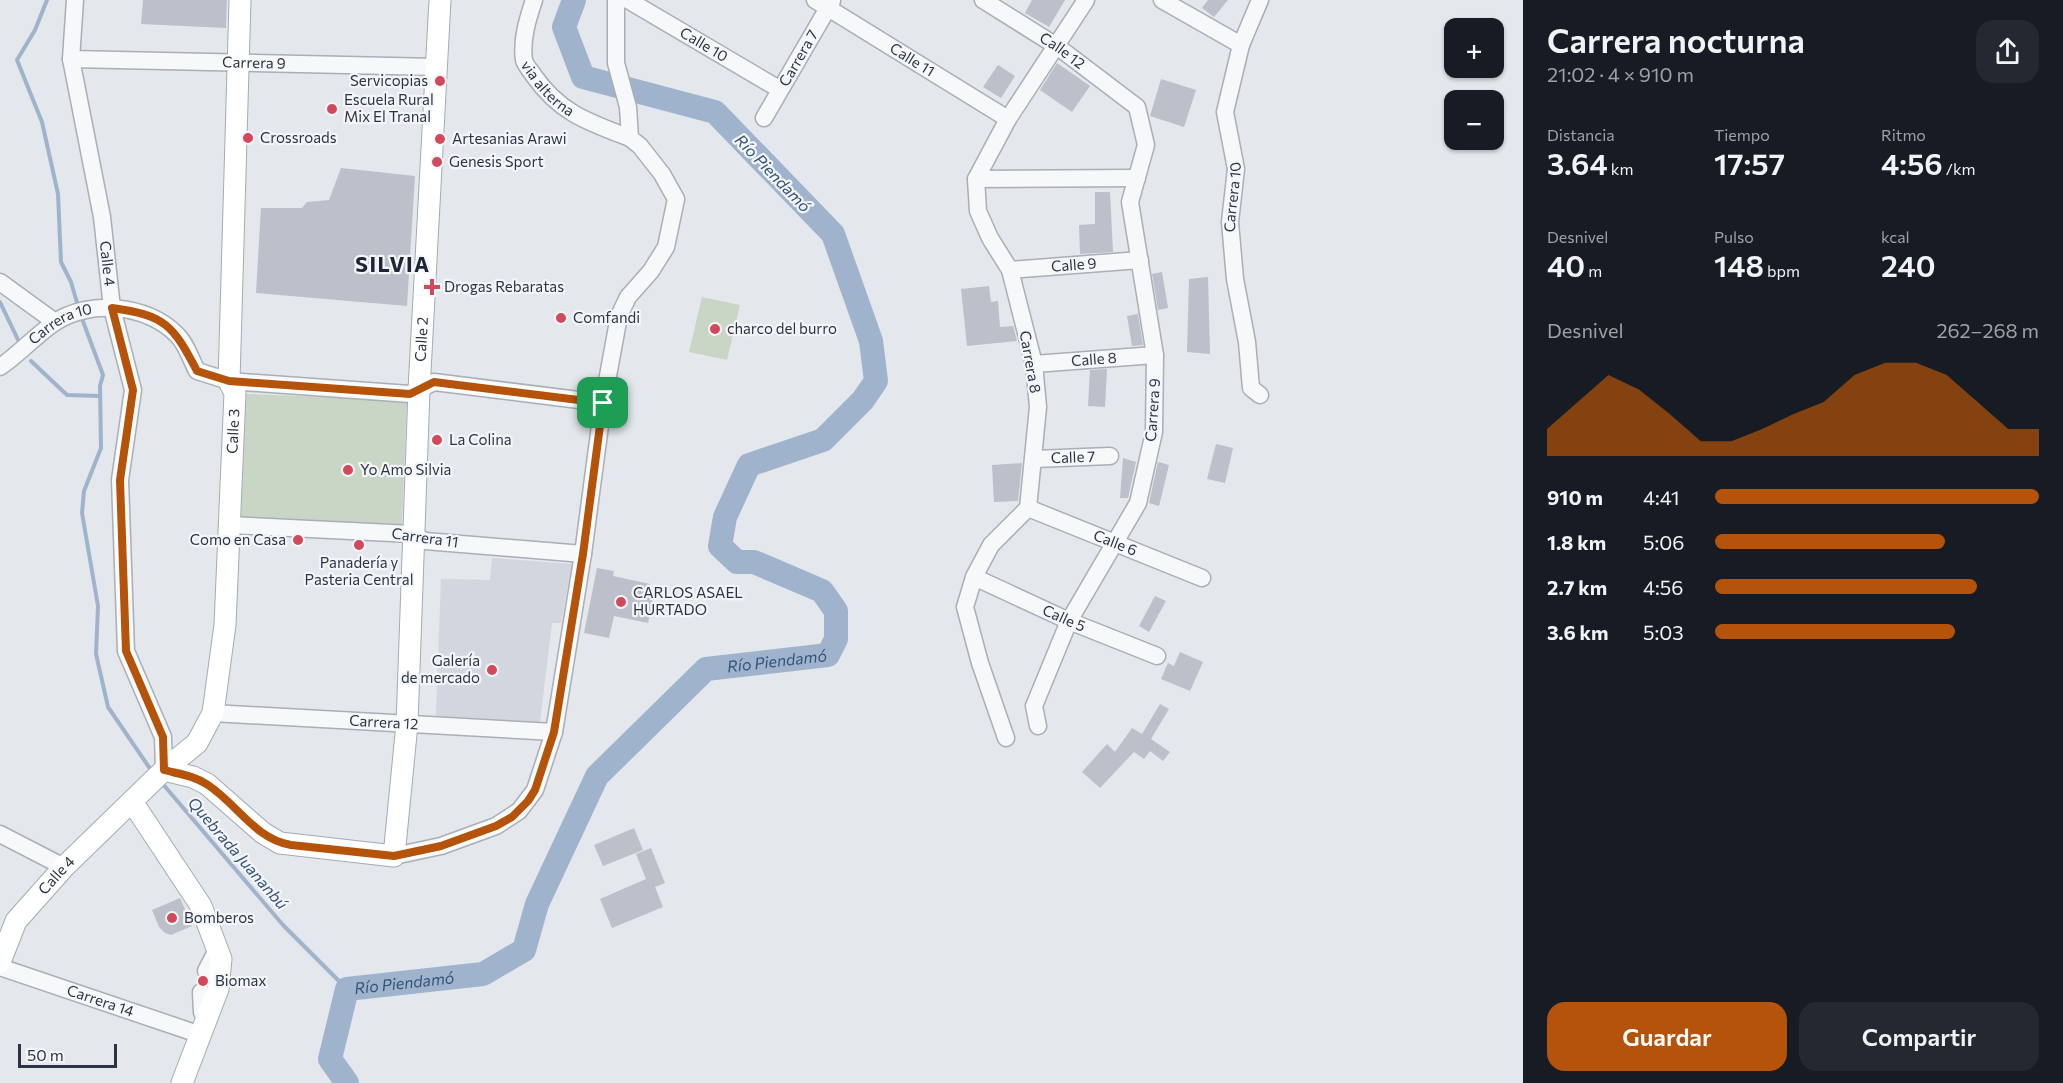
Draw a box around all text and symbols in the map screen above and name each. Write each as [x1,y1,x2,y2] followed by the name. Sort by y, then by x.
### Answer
[1444,18,1504,150] map controls
[1444,18,1504,78] button: +
[1547,19,1805,60] text: Carrera nocturna
[1976,20,2039,83] button: share
[677,23,732,65] street label: Calle 10
[774,26,821,89] street label: Carrera 7
[1037,28,1089,72] street label: Calle 12
[887,38,938,80] street label: Calle 11
[222,52,286,72] street label: Carrera 9
[518,57,578,120] street label: via alterna
[1547,62,1694,86] text: 21:02 · 4 × 910 m
[350,71,428,89] place label: Servicopias
[433,74,447,88] marker: Servicopias
[344,90,434,125] place label: Escuela Rural Mix El Tranal
[1444,90,1504,150] button: −
[325,102,339,116] marker: Escuela Rural Mix El Tranal
[1547,125,1615,144] text: Distancia
[1714,125,1770,144] text: Tiempo
[1881,125,1926,144] text: Ritmo
[260,128,337,146] place label: Crossroads
[452,129,567,147] place label: Artesanias Arawi
[732,130,815,216] water label: Río Piendamó
[241,131,255,145] marker: Crossroads
[433,132,447,146] marker: Artesanias Arawi
[1547,144,1608,181] text: 3.64
[1714,144,1785,181] text: 17:57
[1881,144,1943,181] text: 4:56
[449,152,544,170] place label: Genesis Sport
[430,155,444,169] marker: Genesis Sport
[1608,159,1634,178] text: km
[1943,159,1976,178] text: /km
[1220,161,1244,233] street label: Carrera 10
[1547,227,1608,246] text: Desnivel
[1714,227,1754,246] text: Pulso
[1881,227,1910,246] text: kcal
[97,240,120,287] street label: Calle 4
[1547,246,1585,283] text: 40
[1714,246,1764,283] text: 148
[1881,246,1936,283] text: 240
[355,251,431,276] district label: SILVIA
[1050,253,1097,275] street label: Calle 9
[1585,261,1602,280] text: m
[1764,261,1800,280] text: bpm
[444,277,564,295] place label: Drogas Rebaratas
[425,280,439,294] marker: Drogas Rebaratas
[24,299,93,348] street label: Carrera 10
[573,308,640,326] place label: Comfandi
[554,311,568,325] marker: Comfandi
[411,316,431,362] street label: Calle 2
[1547,318,1624,342] text: Desnivel
[1936,318,2039,342] text: 262–268 m
[727,319,837,337] place label: charco del burro
[708,322,722,336] marker: charco del burro
[1017,329,1045,395] street label: Carrera 8
[1070,348,1117,369] street label: Calle 8
[577,377,628,428] pin
[1141,378,1163,442] street label: Carrera 9
[586,386,619,419] icon: arrive
[222,408,242,454] street label: Calle 3
[449,430,512,448] place label: La Colina
[430,433,444,447] marker: La Colina
[1050,447,1096,466] street label: Calle 7
[360,460,451,478] place label: Yo Amo Silvia
[341,463,355,477] marker: Yo Amo Silvia
[1547,485,1603,509] text: 910 m
[1643,485,1680,509] text: 4:41
[391,523,460,551] street label: Carrera 11
[1091,525,1140,559] street label: Calle 6
[190,530,286,548] place label: Como en Casa
[1547,530,1606,554] text: 1.8 km
[1643,530,1684,554] text: 5:06
[291,533,305,547] marker: Como en Casa
[352,538,366,552] marker: Panadería y Pasteria Central
[305,553,414,588] place label: Panadería y Pasteria Central
[1547,575,1607,599] text: 2.7 km
[1643,575,1683,599] text: 4:56
[633,583,743,618] place label: CARLOS ASAEL HURTADO
[614,595,628,609] marker: CARLOS ASAEL HURTADO
[1040,600,1088,635] street label: Calle 5
[1547,620,1608,644] text: 3.6 km
[1643,620,1684,644] text: 5:03
[726,645,828,676] water label: Río Piendamó
[401,651,480,686] place label: Galería de mercado
[485,663,499,677] marker: Galería de mercado
[349,711,419,732] street label: Carrera 12
[185,793,292,913] water label: Quebrada Juananbú
[34,852,78,898] street label: Calle 4
[184,908,254,926] place label: Bomberos
[165,911,179,925] marker: Bomberos
[353,967,456,997] water label: Río Piendamó
[215,971,266,989] place label: Biomax
[196,974,210,988] marker: Biomax
[65,980,137,1020] street label: Carrera 14
[1547,1002,1787,1071] button: Guardar
[1799,1002,2039,1071] button: Compartir
[18,1041,117,1068] scale bar
[27,1045,64,1064] text: 50 m

